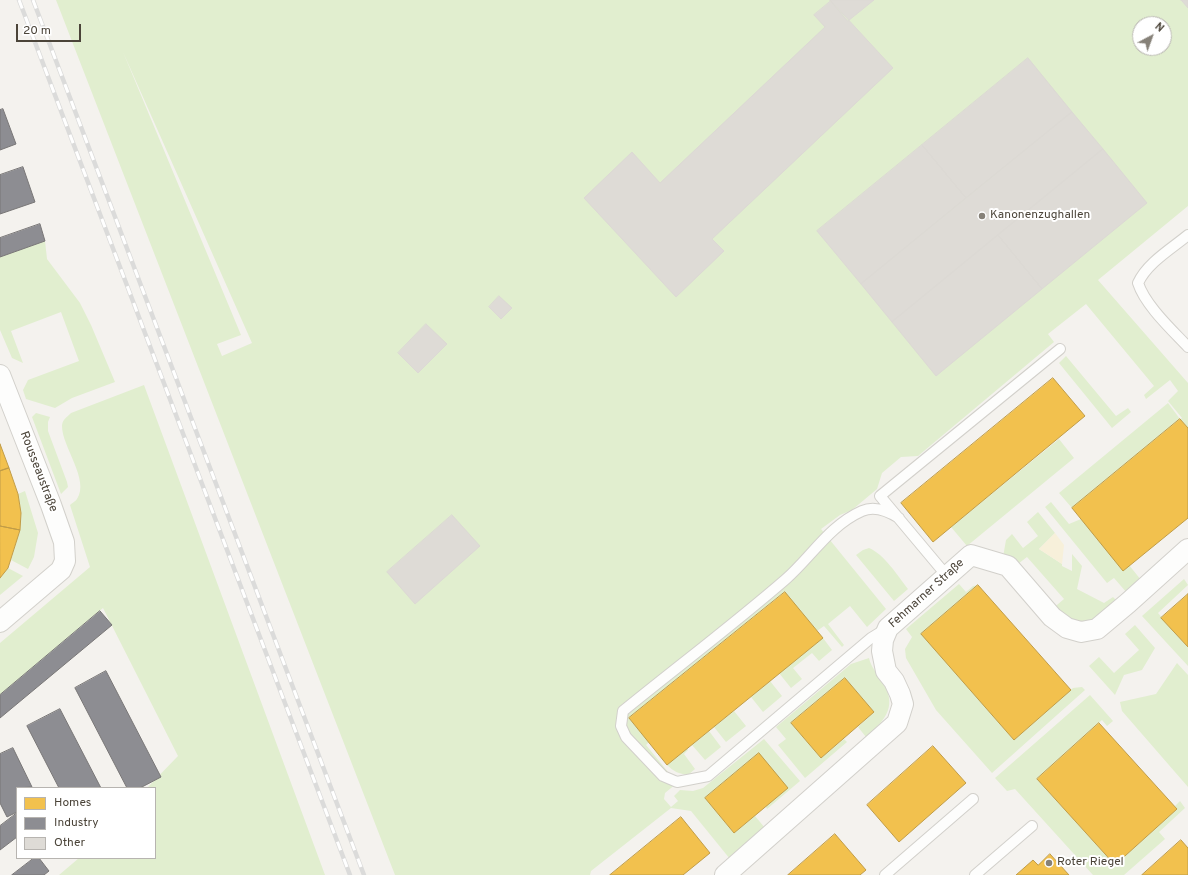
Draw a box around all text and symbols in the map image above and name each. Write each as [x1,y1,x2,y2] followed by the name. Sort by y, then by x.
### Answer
[18,16,83,42] scale bar
[1132,16,1172,56] north arrow
[1152,20,1167,36] text: N
[23,23,51,39] text: 20 m
[990,209,1090,223] place label: Kanonenzughallen
[977,211,987,221] marker: Kanonenzughallen
[16,430,60,514] street label: Rousseaustraße
[886,556,968,632] street label: Fehmarner Straße
[16,787,156,859] legend
[54,795,91,811] text: Homes
[54,815,99,831] text: Industry
[54,835,85,851] text: Other
[1057,856,1124,870] place label: Roter Riegel
[1044,858,1054,868] marker: Roter Riegel

